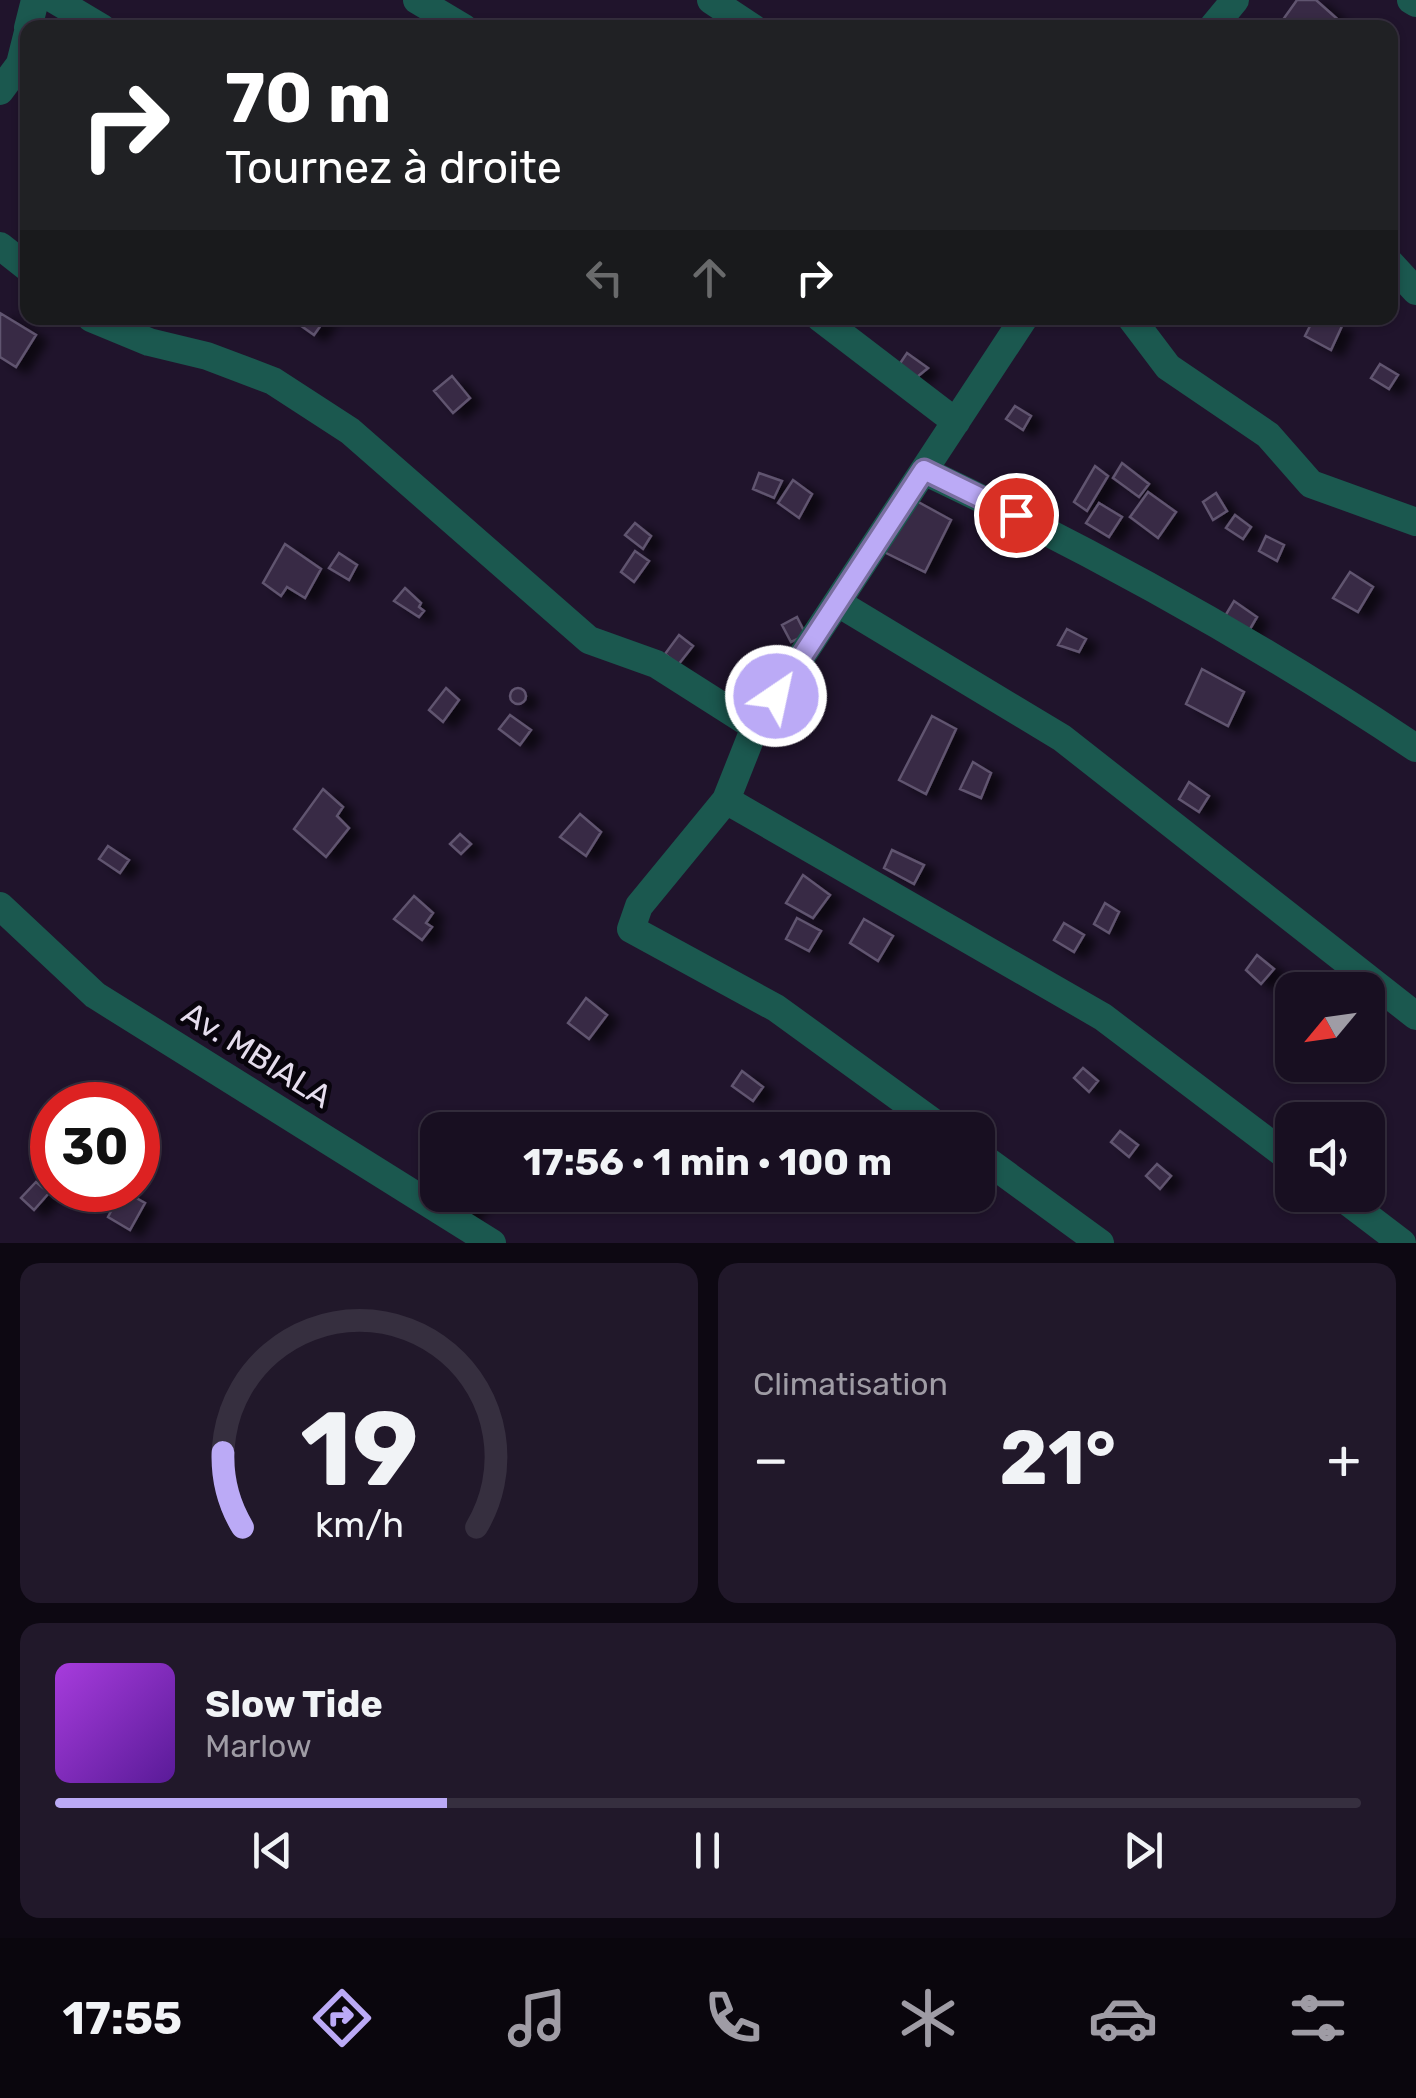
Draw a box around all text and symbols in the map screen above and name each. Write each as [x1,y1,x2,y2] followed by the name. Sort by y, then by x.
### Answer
[225,57,392,140] text: 70 m
[60,60,190,190] icon: right
[225,141,562,194] text: Tournez à droite
[577,250,632,305] icon: left
[682,250,737,305] icon: ahead
[787,250,842,305] icon: right
[974,473,1059,558] pin
[989,488,1044,543] icon: arrive
[724,644,828,748] position arrow
[1275,972,1385,1082] north arrow
[1275,972,1385,1212] map controls
[175,994,339,1116] street label: Av. MBIALA
[30,1082,160,1212] speed limit sign: 30
[1275,1102,1385,1212] button: sound
[523,1139,892,1185] text: 17:56 · 1 min · 100 m
[753,1365,948,1403] text: Climatisation
[300,1388,418,1511] text: 19
[999,1414,1116,1503] text: 21°
[753,1427,789,1492] text: −
[1327,1427,1361,1492] text: +
[314,1504,404,1546] text: km/h
[205,1681,383,1727] text: Slow Tide
[205,1727,312,1765] text: Marlow
[245,1823,300,1878] icon: previous
[680,1823,735,1878] icon: pause
[1116,1823,1171,1878] icon: next
[307,1983,377,2053] icon: directions
[502,1983,572,2053] icon: music
[698,1983,768,2053] icon: phone
[893,1983,963,2053] icon: climate
[1088,1983,1158,2053] icon: car
[1283,1983,1353,2053] icon: filters
[63,1992,182,2045] text: 17:55

